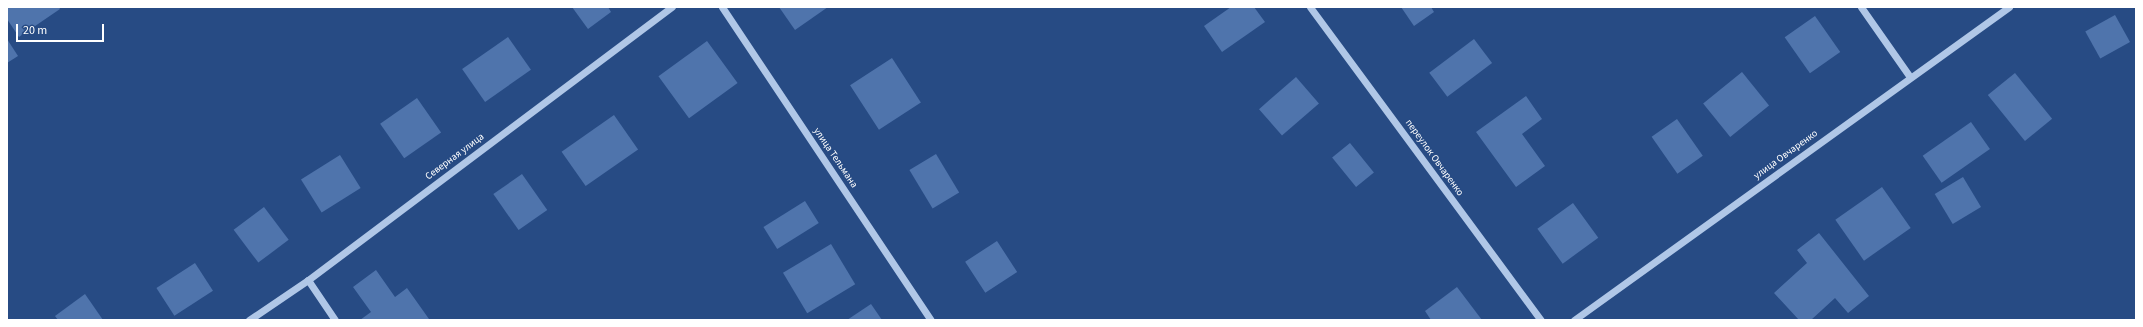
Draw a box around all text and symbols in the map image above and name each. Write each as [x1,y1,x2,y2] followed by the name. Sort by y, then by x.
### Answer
[18,16,106,42] scale bar
[23,22,47,39] text: 20 m
[1402,117,1466,199] street label: переулок Овчаренко
[810,126,860,190] street label: улица Тельмана
[1752,128,1820,182] street label: улица Овчаренко
[423,131,487,183] street label: Северная улица

